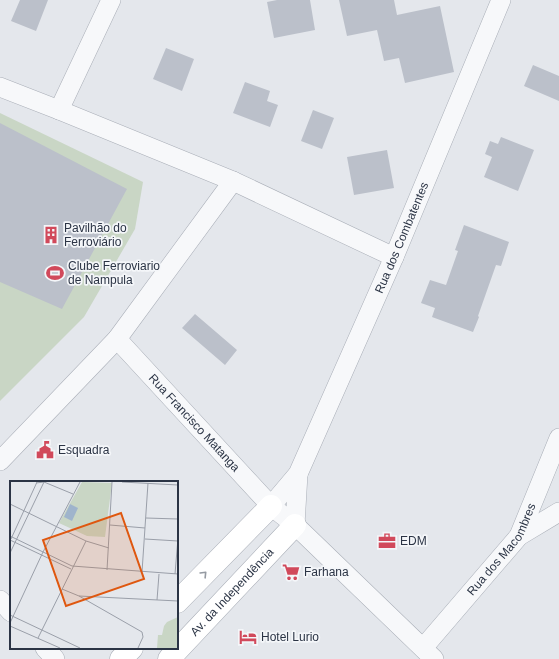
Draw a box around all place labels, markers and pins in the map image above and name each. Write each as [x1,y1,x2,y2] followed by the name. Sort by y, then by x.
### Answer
[64,221,127,249] place label: Pavilhão do Ferroviário
[41,225,61,245] building icon: Pavilhão do Ferroviário
[68,259,160,287] place label: Clube Ferroviario de Nampula
[45,263,65,283] sports icon: Clube Ferroviario de Nampula
[35,440,55,460] public building icon: Esquadra
[58,443,110,457] place label: Esquadra
[377,531,397,551] office icon: EDM
[400,534,427,548] place label: EDM
[281,562,301,582] supermarket icon: Farhana
[304,565,349,579] place label: Farhana
[238,627,258,647] hotel icon: Hotel Lurio
[261,630,319,644] place label: Hotel Lurio

